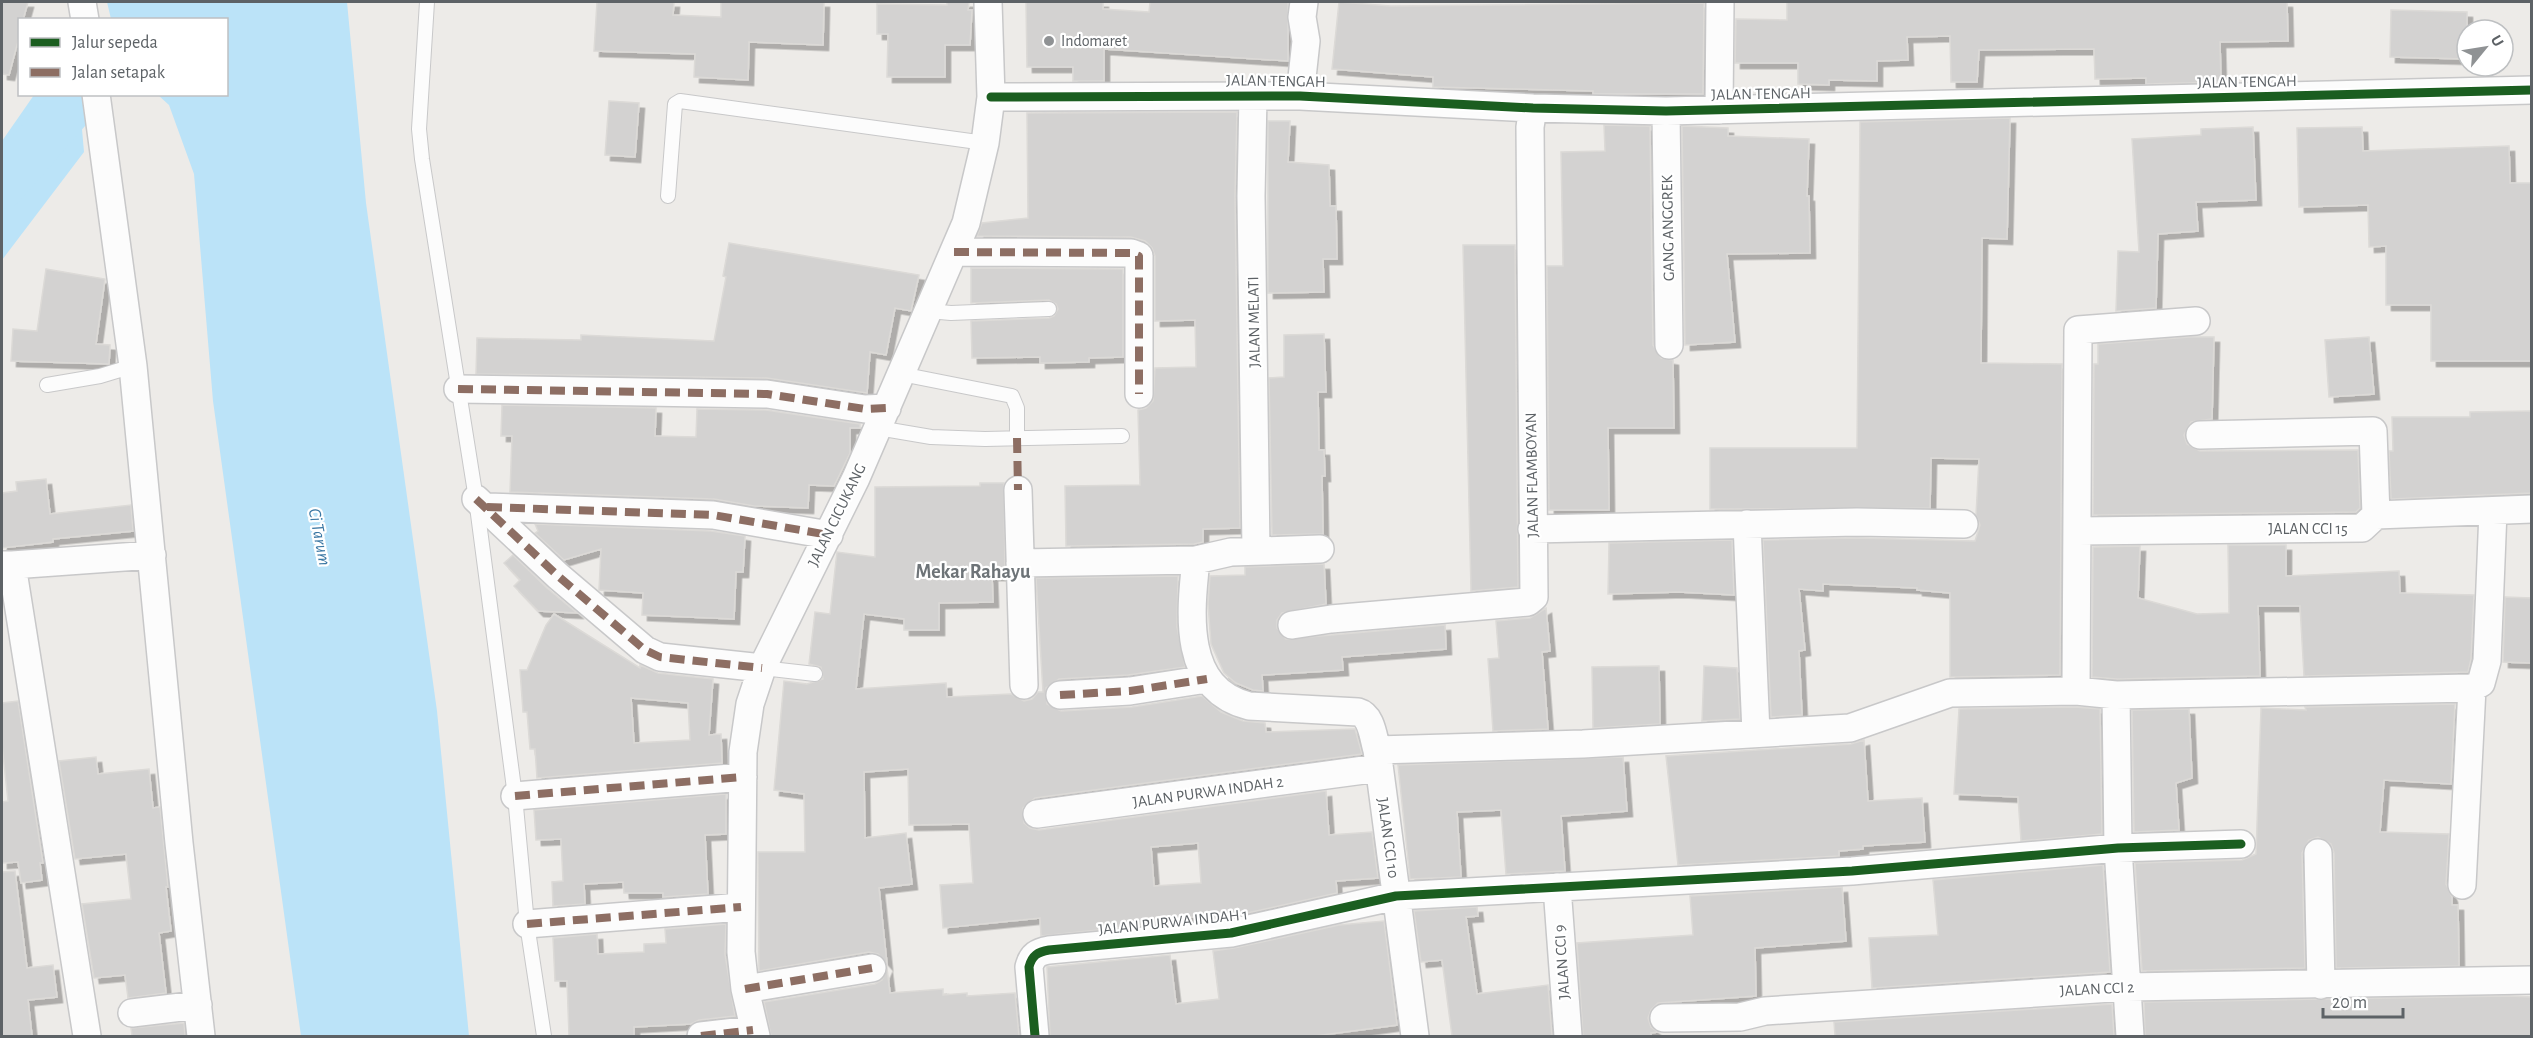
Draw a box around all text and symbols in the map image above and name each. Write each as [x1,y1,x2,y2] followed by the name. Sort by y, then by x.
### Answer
[18,18,228,96] legend
[2455,18,2515,78] north arrow
[1061,33,1127,49] place label: Indomaret
[2488,33,2507,49] text: U
[72,34,158,52] text: Jalur sepeda
[1042,34,1056,48] marker: Indomaret
[72,64,166,82] text: Jalan setapak
[1226,72,1326,90] street label: JALAN TENGAH
[2197,73,2297,91] street label: JALAN TENGAH
[1711,85,1811,103] street label: JALAN TENGAH
[1659,175,1677,281] street label: GANG ANGGREK
[1245,276,1263,368] street label: JALAN MELATI
[1523,412,1541,538] street label: JALAN FLAMBOYAN
[805,461,869,569] street label: JALAN CICUKANG
[305,507,333,567] water label: Ci Tarum
[2268,521,2348,537] street label: JALAN CCI 15
[916,562,1031,582] district label: Mekar Rahayu
[1132,774,1284,810] street label: JALAN PURWA INDAH 2
[1374,797,1402,879] street label: JALAN CCI 10
[1098,906,1248,938] street label: JALAN PURWA INDAH 1
[1551,924,1573,1000] street label: JALAN CCI 9
[2059,979,2135,999] street label: JALAN CCI 2
[2323,981,2402,1019] scale bar
[2332,994,2367,1012] text: 20 m

